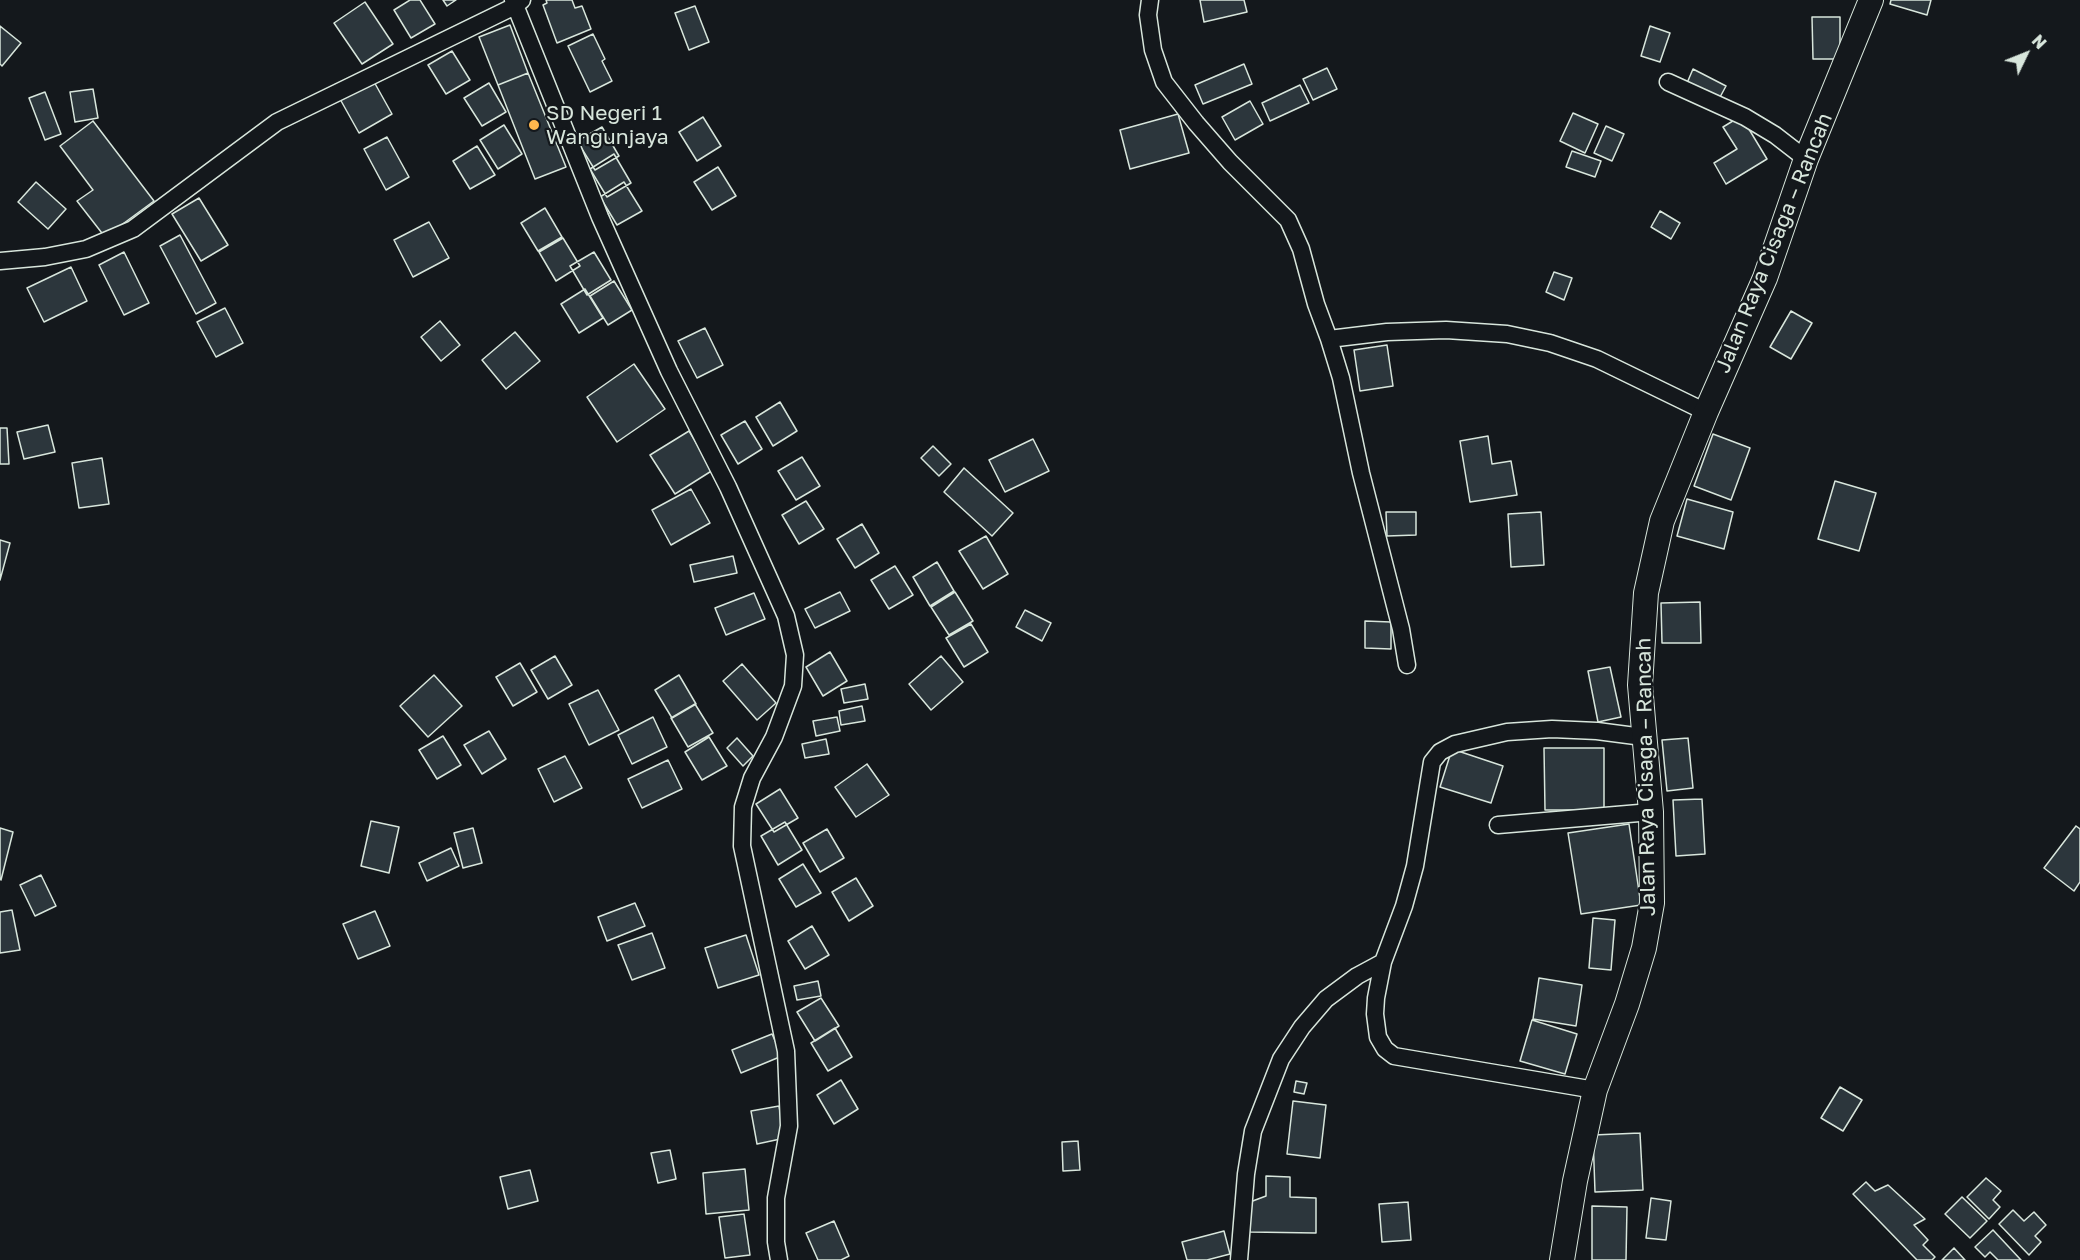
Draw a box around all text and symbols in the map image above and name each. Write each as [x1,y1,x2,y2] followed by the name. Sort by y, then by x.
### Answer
[1996,24,2056,84] north arrow
[2028,30,2051,53] text: N
[546,100,669,150] place label: SD Negeri 1 Wangunjaya
[1710,109,1838,377] street label: Jalan Raya Cisaga – Rancah
[527,118,541,132] marker: SD Negeri 1 Wangunjaya
[1631,638,1661,916] street label: Jalan Raya Cisaga – Rancah

